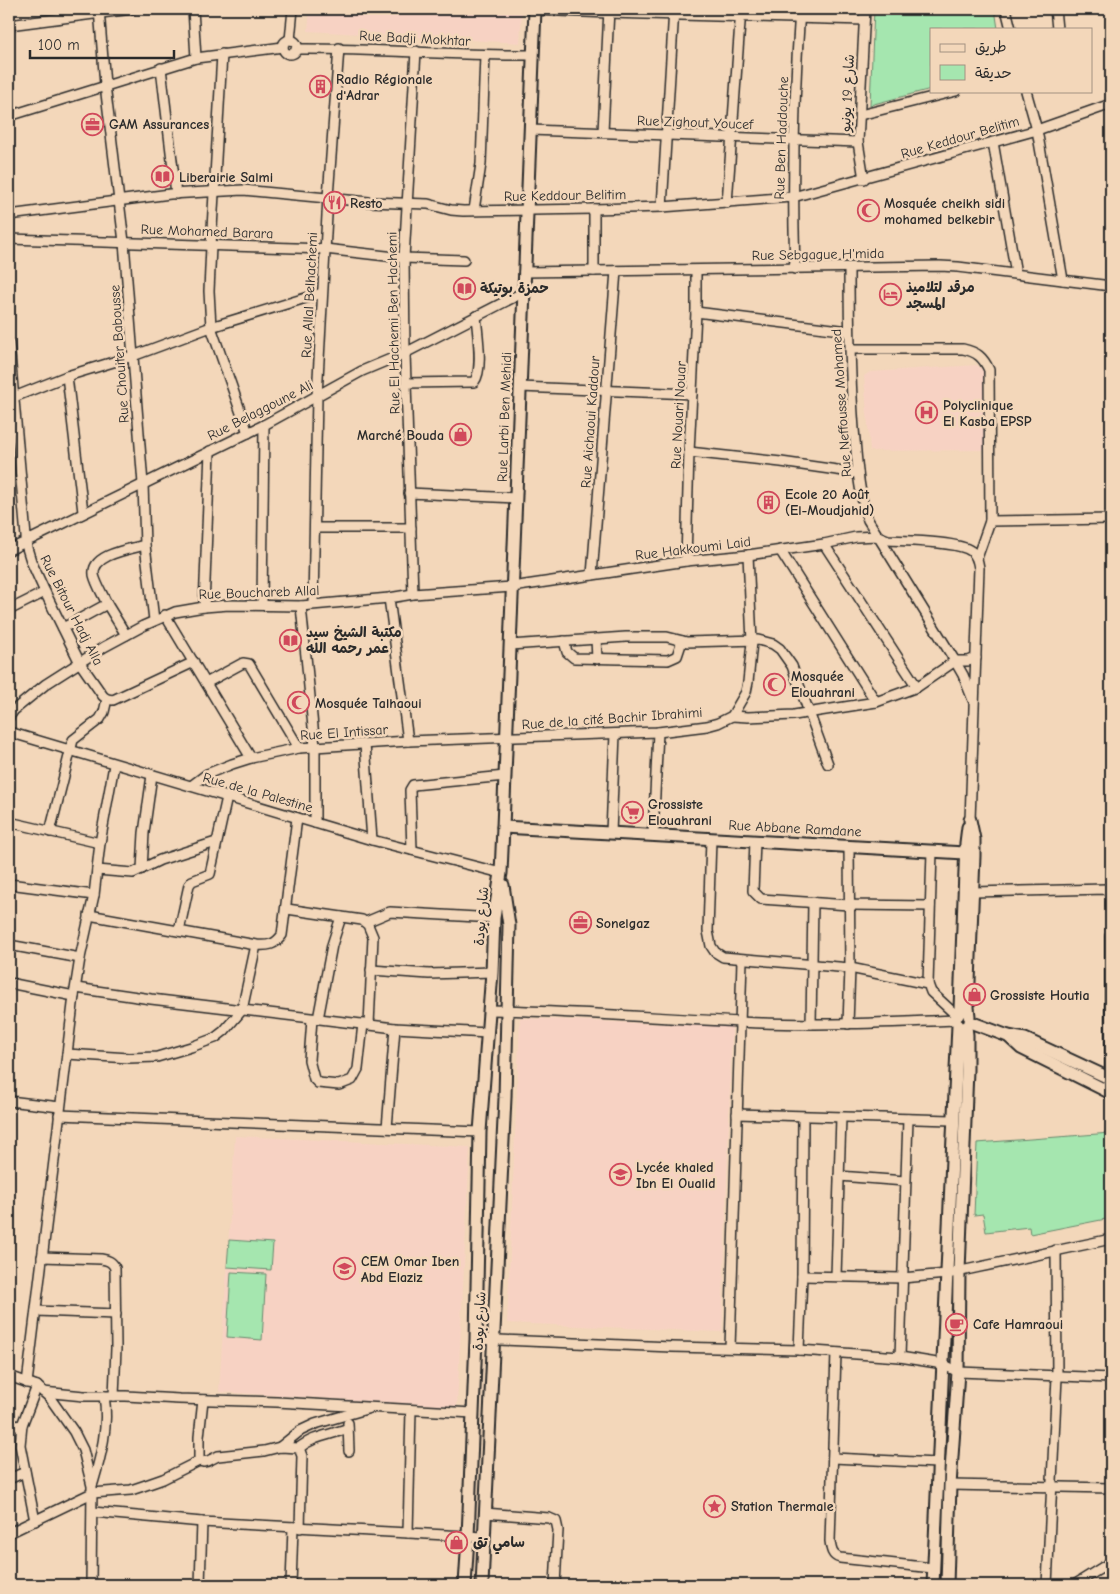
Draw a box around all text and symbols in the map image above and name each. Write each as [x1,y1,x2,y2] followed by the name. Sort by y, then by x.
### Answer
[359,27,472,50] street label: Rue Badji Mokhtar
[30,28,174,60] scale bar
[930,28,1092,92] legend
[38,36,80,54] text: 100 m
[975,38,1007,56] text: طريق
[837,54,859,133] street label: شارع 19 يونيو
[975,64,1012,82] text: حديقة
[336,71,433,104] place label: Radio Régionale d'Adrar
[308,75,332,99] building icon: Radio Régionale d'Adrar
[771,76,792,200] street label: Rue Ben Haddouche
[81,112,105,136] office icon: GAM Assurances
[637,112,755,133] street label: Rue Zighout Youcef
[899,112,1021,163] street label: Rue Keddour Belitim
[109,116,209,133] place label: GAM Assurances
[151,165,175,189] library icon: Liberairie Salmi
[179,169,273,186] place label: Liberairie Salmi
[504,186,626,205] street label: Rue Keddour Belitim
[322,191,346,215] restaurant icon: Resto
[350,195,382,212] place label: Resto
[884,195,1005,228] place label: Mosquée cheikh sidi mohamed belkebir
[856,199,880,223] mosque icon: Mosquée cheikh sidi mohamed belkebir
[140,221,274,242] street label: Rue Mohamed Barara
[383,231,404,415] street label: Rue El Hachemi Ben Hachemi
[298,232,321,358] street label: Rue Allal Belhachemi
[752,245,884,264] street label: Rue Sebgague H'mida
[452,276,476,300] library icon: حمزة بوتيكة
[906,279,975,312] place label: مرقد لتلاميذ المسجد
[480,280,549,298] place label: حمزة بوتيكة
[878,283,902,307] hotel icon: مرقد لتلاميذ المسجد
[106,284,133,424] street label: Rue Chouiter Babousse
[828,328,855,478] street label: Rue Neffousse Mohamed
[494,352,515,482] street label: Rue Larbi Ben Mehidi
[577,355,604,489] street label: Rue Aichaoui Kaddour
[667,360,690,469] street label: Rue Nouari Nouar
[205,376,316,444] street label: Rue Belaggoune Ali
[943,397,1032,430] place label: Polyclinique El Kasba EPSP
[915,401,939,425] hospital icon: Polyclinique El Kasba EPSP
[448,423,472,447] shop icon: Marché Bouda
[357,427,444,444] place label: Marché Bouda
[785,486,874,519] place label: Ecole 20 Août (El-Moudjahid)
[757,490,781,514] building icon: Ecole 20 Août (El-Moudjahid)
[634,533,752,564] street label: Rue Hakkoumi Laid
[36,552,107,668] street label: Rue Bitour Hadj Alla
[198,582,320,603] street label: Rue Bouchareb Allal
[306,624,402,657] place label: مكتبة الشيخ سيد عمر رحمه الله
[278,628,302,652] library icon: مكتبة الشيخ سيد عمر رحمه الله
[791,668,855,701] place label: Mosquée Elouahrani
[763,672,787,696] mosque icon: Mosquée Elouahrani
[287,691,311,715] mosque icon: Mosquée Talhaoui
[315,695,422,712] place label: Mosquée Talhaoui
[521,704,703,733] street label: Rue de la cité Bachir Ibrahimi
[299,721,389,744] street label: Rue El Intissar
[201,769,315,816] street label: Rue de la Palestine
[648,796,712,829] place label: Grossiste Elouahrani
[620,800,644,824] supermarket icon: Grossiste Elouahrani
[728,817,862,840] street label: Rue Abbane Ramdane
[470,886,494,946] street label: شارع بودة
[568,911,592,935] office icon: Sonelgaz
[596,915,649,932] place label: Sonelgaz
[962,983,986,1007] shop icon: Grossiste Houtia
[990,987,1090,1004] place label: Grossiste Houtia
[636,1159,716,1192] place label: Lycée khaled Ibn El Oualid
[608,1163,632,1187] school or university icon: Lycée khaled Ibn El Oualid
[361,1253,459,1286] place label: CEM Omar Iben Abd Elaziz
[333,1257,357,1281] school or university icon: CEM Omar Iben Abd Elaziz
[469,1291,491,1351] street label: شارع بودة
[945,1312,969,1336] cafe icon: Cafe Hamraoui
[973,1316,1063,1333] place label: Cafe Hamraoui
[703,1494,727,1518] place icon: Station Thermale
[731,1498,834,1515] place label: Station Thermale
[445,1530,469,1554] shop icon: سامي تق
[473,1534,525,1555] place label: سامي تق

